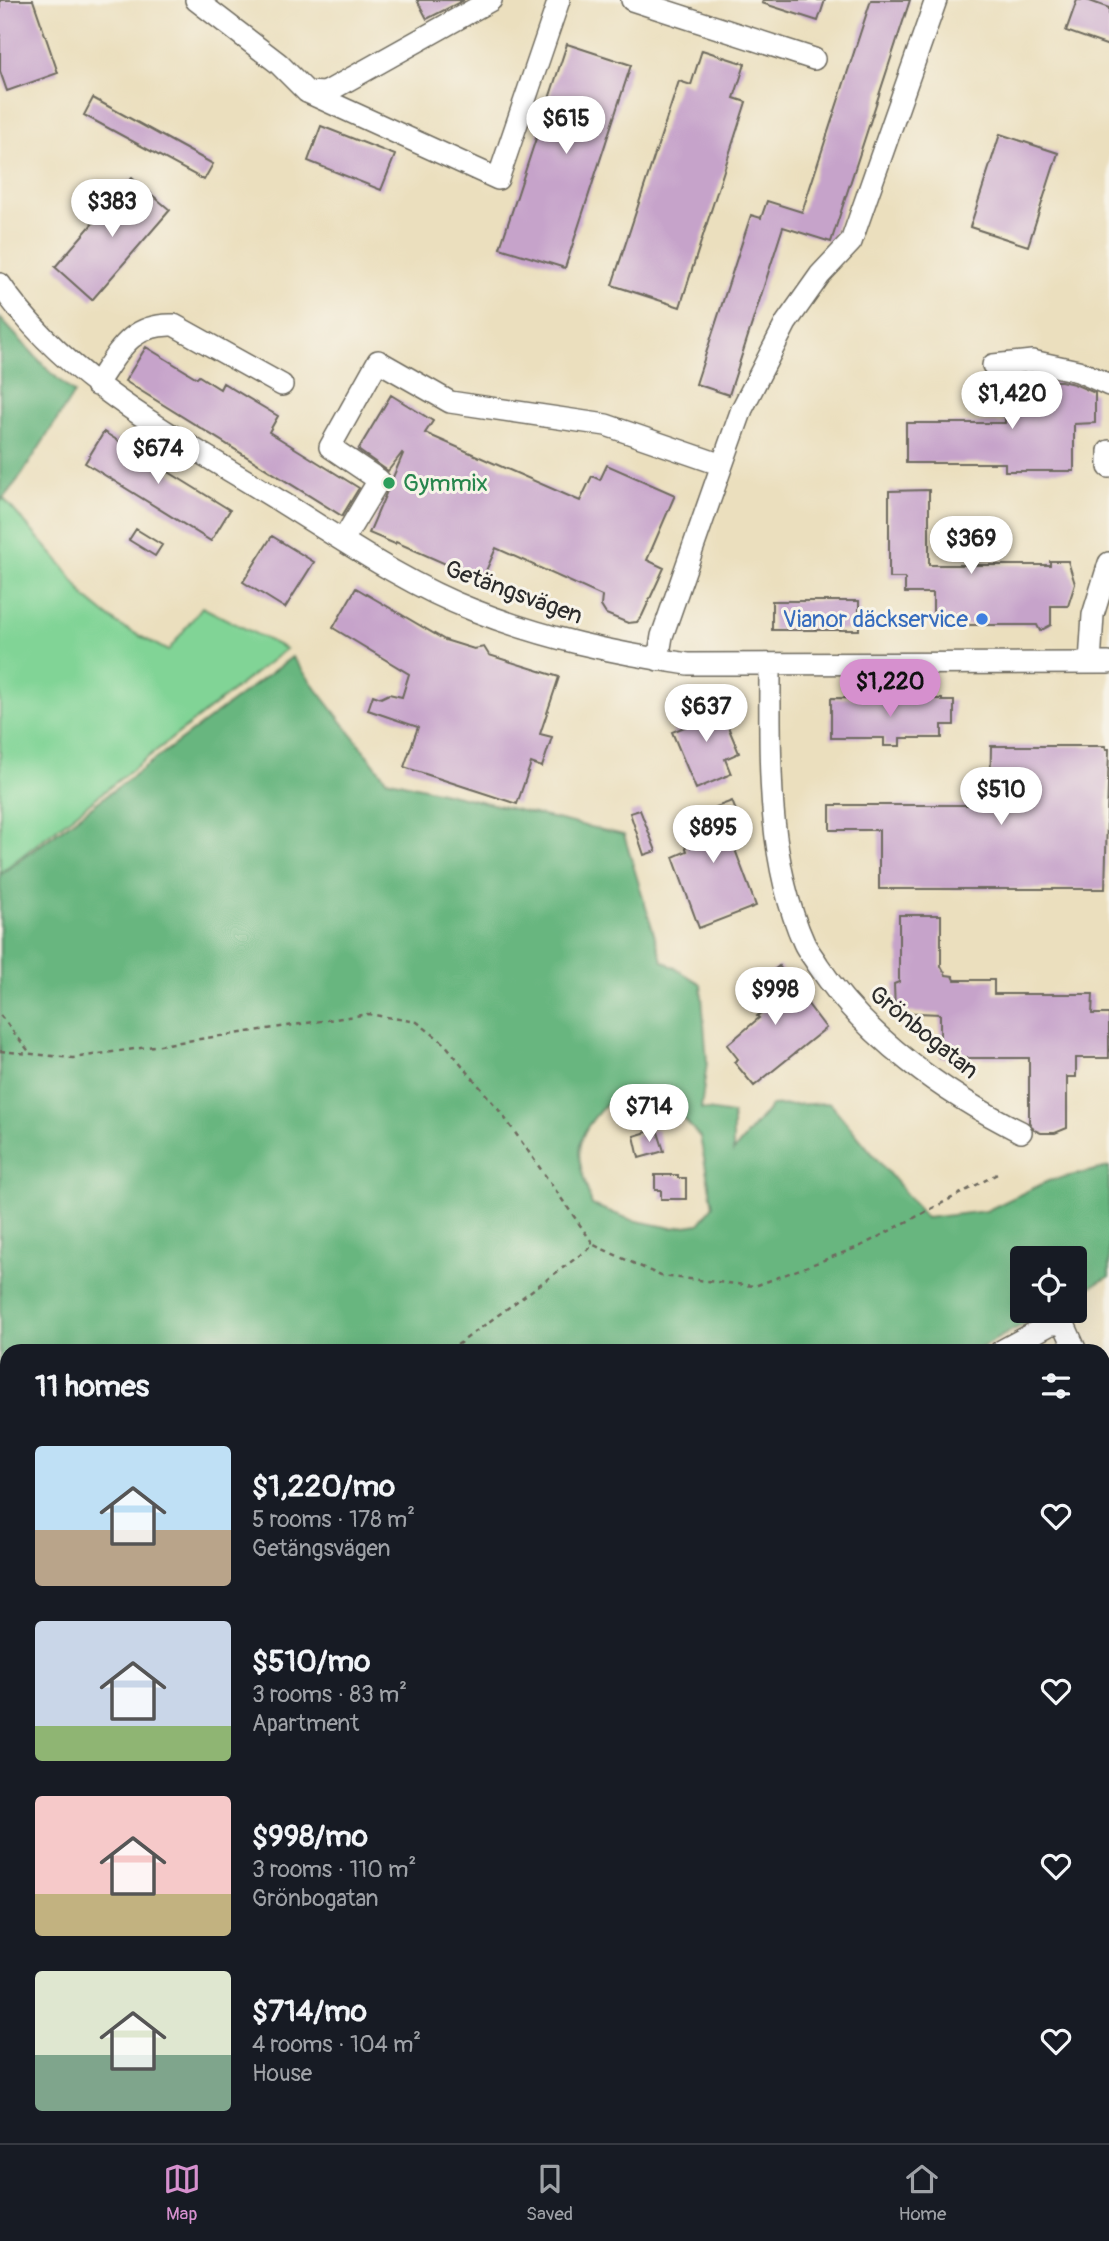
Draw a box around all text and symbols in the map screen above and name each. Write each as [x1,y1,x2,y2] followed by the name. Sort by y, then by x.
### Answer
[525,96,607,156] pin: $615
[542,104,590,133] text: $615
[71,180,153,239] pin: $383
[87,187,137,216] text: $383
[955,372,1069,431] pin: $1,420
[977,379,1047,408] text: $1,420
[117,426,199,486] pin: $674
[132,434,184,463] text: $674
[403,469,488,498] place label: Gymmix
[381,475,397,491] marker: Gymmix
[930,516,1012,576] pin: $369
[946,524,996,553] text: $369
[441,554,587,631] street label: Getängsvägen
[783,605,968,634] place label: Vianor däckservice
[974,611,990,627] marker: Vianor däckservice
[833,660,947,719] pin: $1,220
[856,667,924,696] text: $1,220
[665,684,747,744] pin: $637
[681,692,731,721] text: $637
[960,768,1042,827] pin: $510
[976,775,1026,804] text: $510
[672,806,754,865] pin: $895
[689,813,737,842] text: $895
[734,968,816,1027] pin: $998
[751,975,799,1004] text: $998
[863,980,984,1085] street label: Grönbogatan
[608,1084,690,1144] pin: $714
[626,1092,672,1121] text: $714
[1010,1246,1087,1323] map controls
[1010,1246,1087,1323] button: locate
[1037,1367,1075,1405] icon: filters
[35,1368,149,1405] text: 11 homes
[252,1468,395,1505] text: $1,220/mo
[91,1474,175,1558] icon: home
[1037,1497,1075,1535] icon: heart
[252,1505,415,1534] text: 5 rooms · 178 m²
[252,1534,390,1563] text: Getängsvägen
[252,1643,370,1680] text: $510/mo
[91,1649,175,1733] icon: home
[1037,1672,1075,1710] icon: heart
[252,1680,407,1709] text: 3 rooms · 83 m²
[252,1709,359,1738] text: Apartment
[252,1818,368,1855] text: $998/mo
[91,1824,175,1908] icon: home
[1037,1847,1075,1885] icon: heart
[252,1855,416,1884] text: 3 rooms · 110 m²
[252,1884,379,1913] text: Grönbogatan
[252,1993,367,2030] text: $714/mo
[91,1999,175,2083] icon: home
[1037,2022,1075,2060] icon: heart
[252,2030,421,2059] text: 4 rooms · 104 m²
[252,2059,312,2088] text: House
[163,2160,201,2226] tab: Map
[526,2160,573,2226] tab: Saved
[898,2160,946,2226] tab: Home

